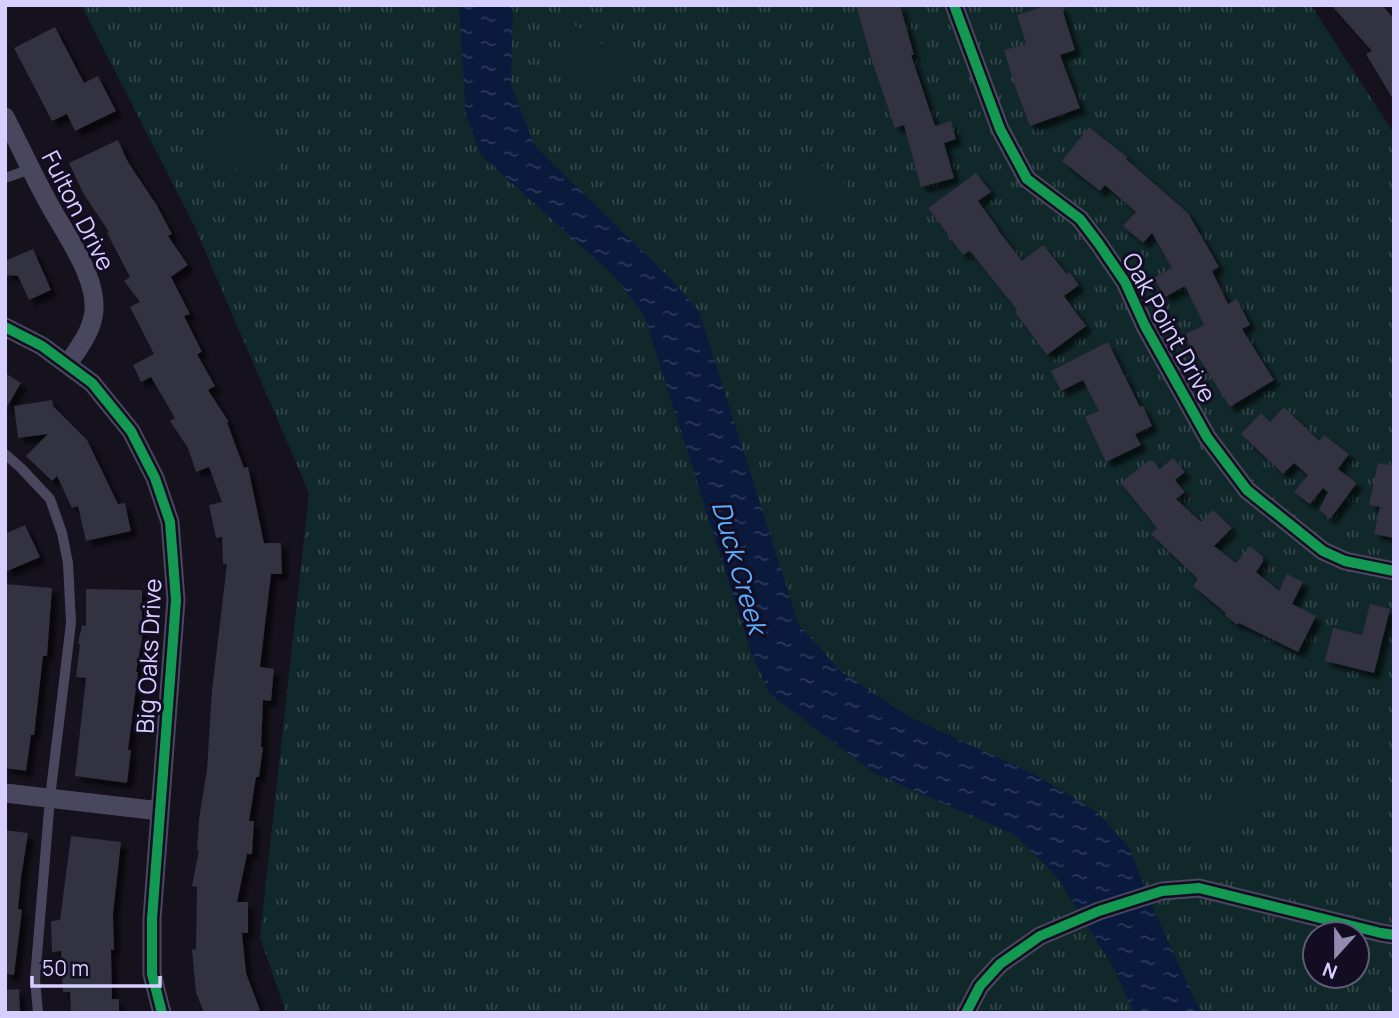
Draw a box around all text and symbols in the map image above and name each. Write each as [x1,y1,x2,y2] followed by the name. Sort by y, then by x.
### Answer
[35,144,123,276] street label: Fulton Drive
[1115,246,1225,408] street label: Oak Point Drive
[704,496,777,641] water label: Duck Creek
[127,578,169,734] street label: Big Oaks Drive
[1301,920,1371,990] north arrow
[32,944,159,988] scale bar
[42,954,89,982] text: 50 m
[1319,956,1341,985] text: N

